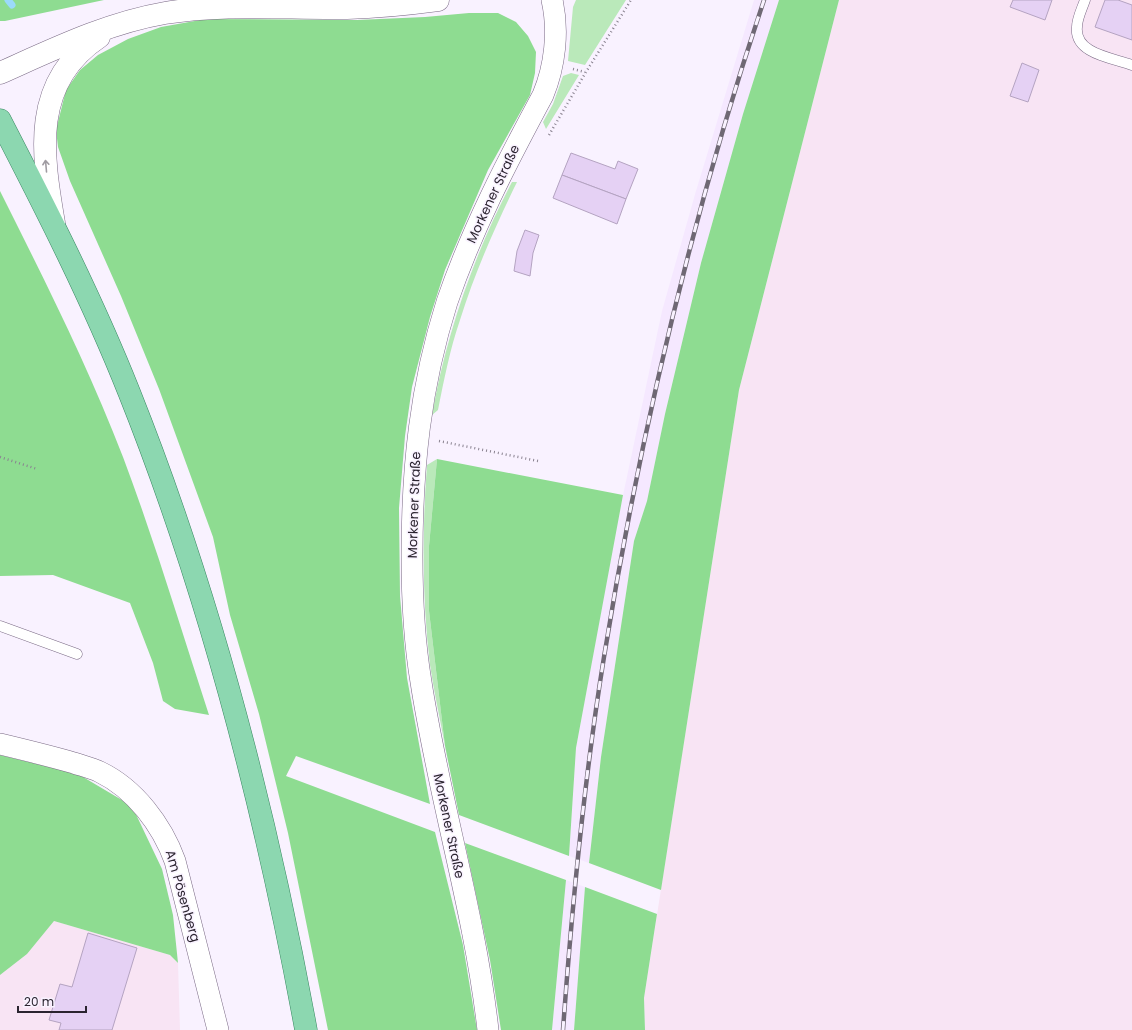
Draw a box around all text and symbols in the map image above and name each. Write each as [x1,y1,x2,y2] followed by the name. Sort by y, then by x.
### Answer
[462,142,524,246] street label: Morkener Straße
[42,159,50,172] one-way arrow
[403,451,425,559] street label: Morkener Straße
[429,772,469,880] street label: Morkener Straße
[161,848,205,944] street label: Am Pösenberg
[18,988,86,1014] scale bar
[24,993,54,1010] text: 20 m

